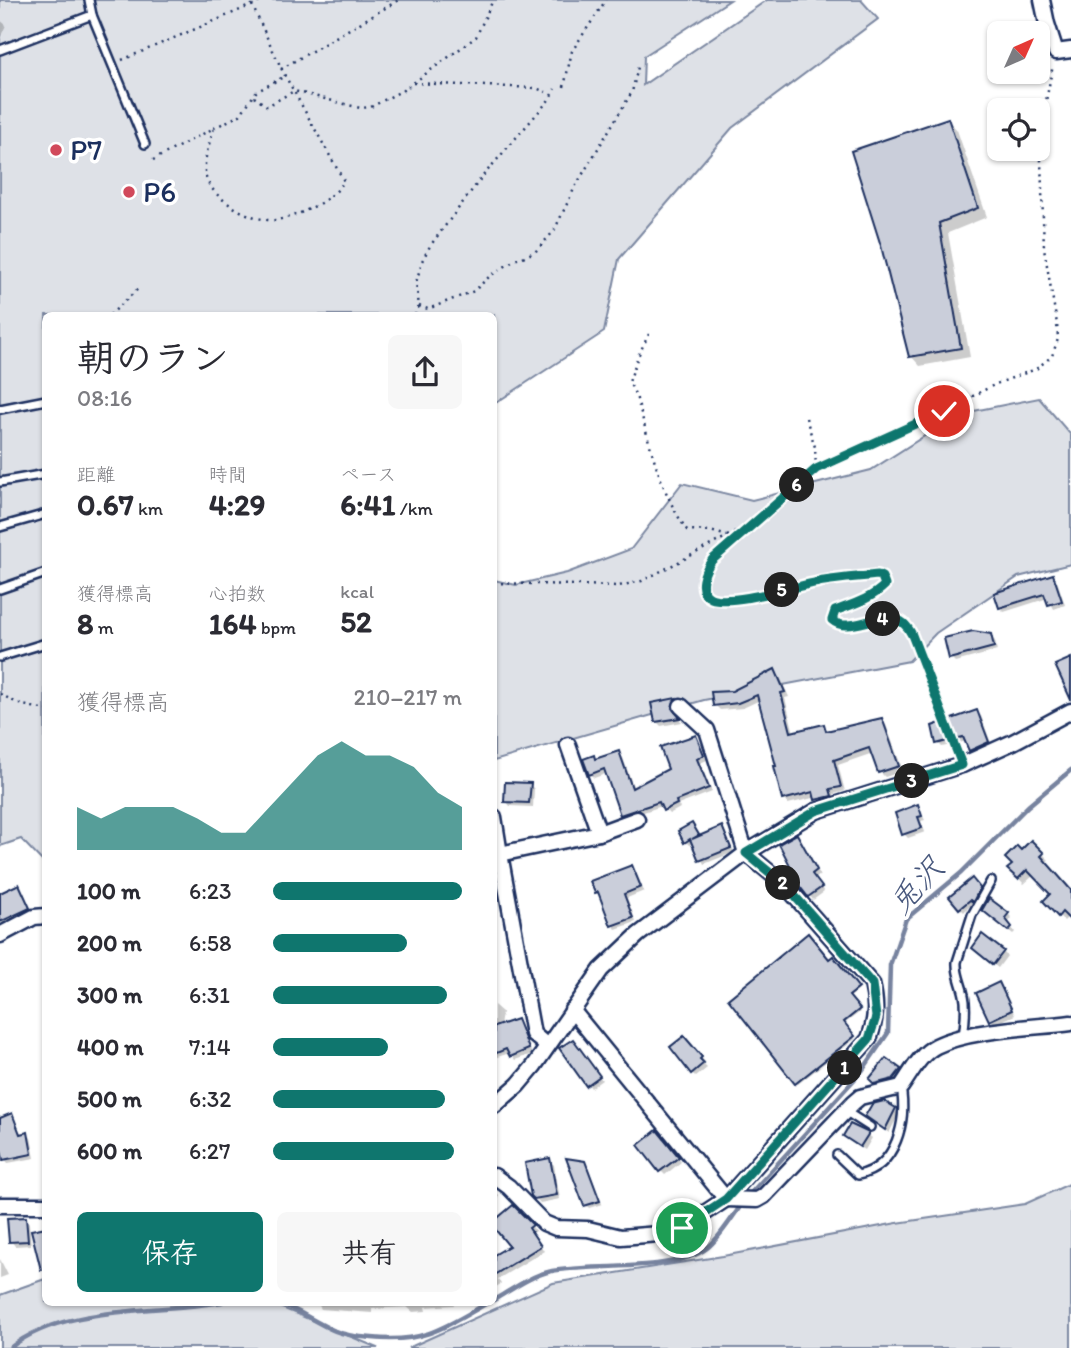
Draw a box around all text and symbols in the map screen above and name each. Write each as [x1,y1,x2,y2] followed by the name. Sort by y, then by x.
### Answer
[987,21,1050,84] north arrow
[987,21,1050,161] map controls
[987,98,1050,161] button: locate
[70,131,102,168] place label: P7
[48,142,64,158] marker: P7
[143,173,176,210] place label: P6
[121,184,137,200] marker: P6
[77,335,229,381] text: 朝のラン
[388,335,462,409] button: share
[914,381,974,441] pin
[77,384,132,412] text: 08:16
[925,392,963,430] icon: check
[77,463,115,486] text: 距離
[209,463,247,486] text: 時間
[340,463,396,486] text: ペース
[780,468,814,503] pin: 6
[791,473,802,496] text: 6
[77,486,134,523] text: 0.67
[209,486,266,523] text: 4:29
[340,486,396,523] text: 6:41
[134,497,163,520] text: km
[396,497,433,520] text: /km
[764,572,800,608] pin: 5
[777,578,786,601] text: 5
[340,580,374,603] text: kcal
[77,582,153,605] text: 獲得標高
[209,582,266,605] text: 心拍数
[866,602,900,636] pin: 4
[340,603,372,640] text: 52
[77,605,93,642] text: 8
[209,605,256,642] text: 164
[877,607,888,630] text: 4
[93,616,114,639] text: m
[256,616,296,639] text: bpm
[354,683,462,711] text: 210–217 m
[77,688,169,716] text: 獲得標高
[894,764,930,798] pin: 3
[906,769,917,792] text: 3
[880,848,952,921] water label: 兎沢
[766,866,800,900] pin: 2
[778,871,788,894] text: 2
[77,877,141,905] text: 100 m
[189,877,231,905] text: 6:23
[77,929,142,957] text: 200 m
[189,929,231,957] text: 6:58
[77,981,142,1009] text: 300 m
[189,981,230,1009] text: 6:31
[77,1033,144,1061] text: 400 m
[189,1033,231,1061] text: 7:14
[828,1050,862,1086] pin: 1
[840,1056,849,1079] text: 1
[77,1085,142,1113] text: 500 m
[189,1085,231,1113] text: 6:32
[77,1137,142,1165] text: 600 m
[189,1137,230,1165] text: 6:27
[652,1198,712,1258] pin
[663,1209,701,1247] icon: arrive
[77,1212,263,1292] button: 保存
[277,1212,462,1292] button: 共有

